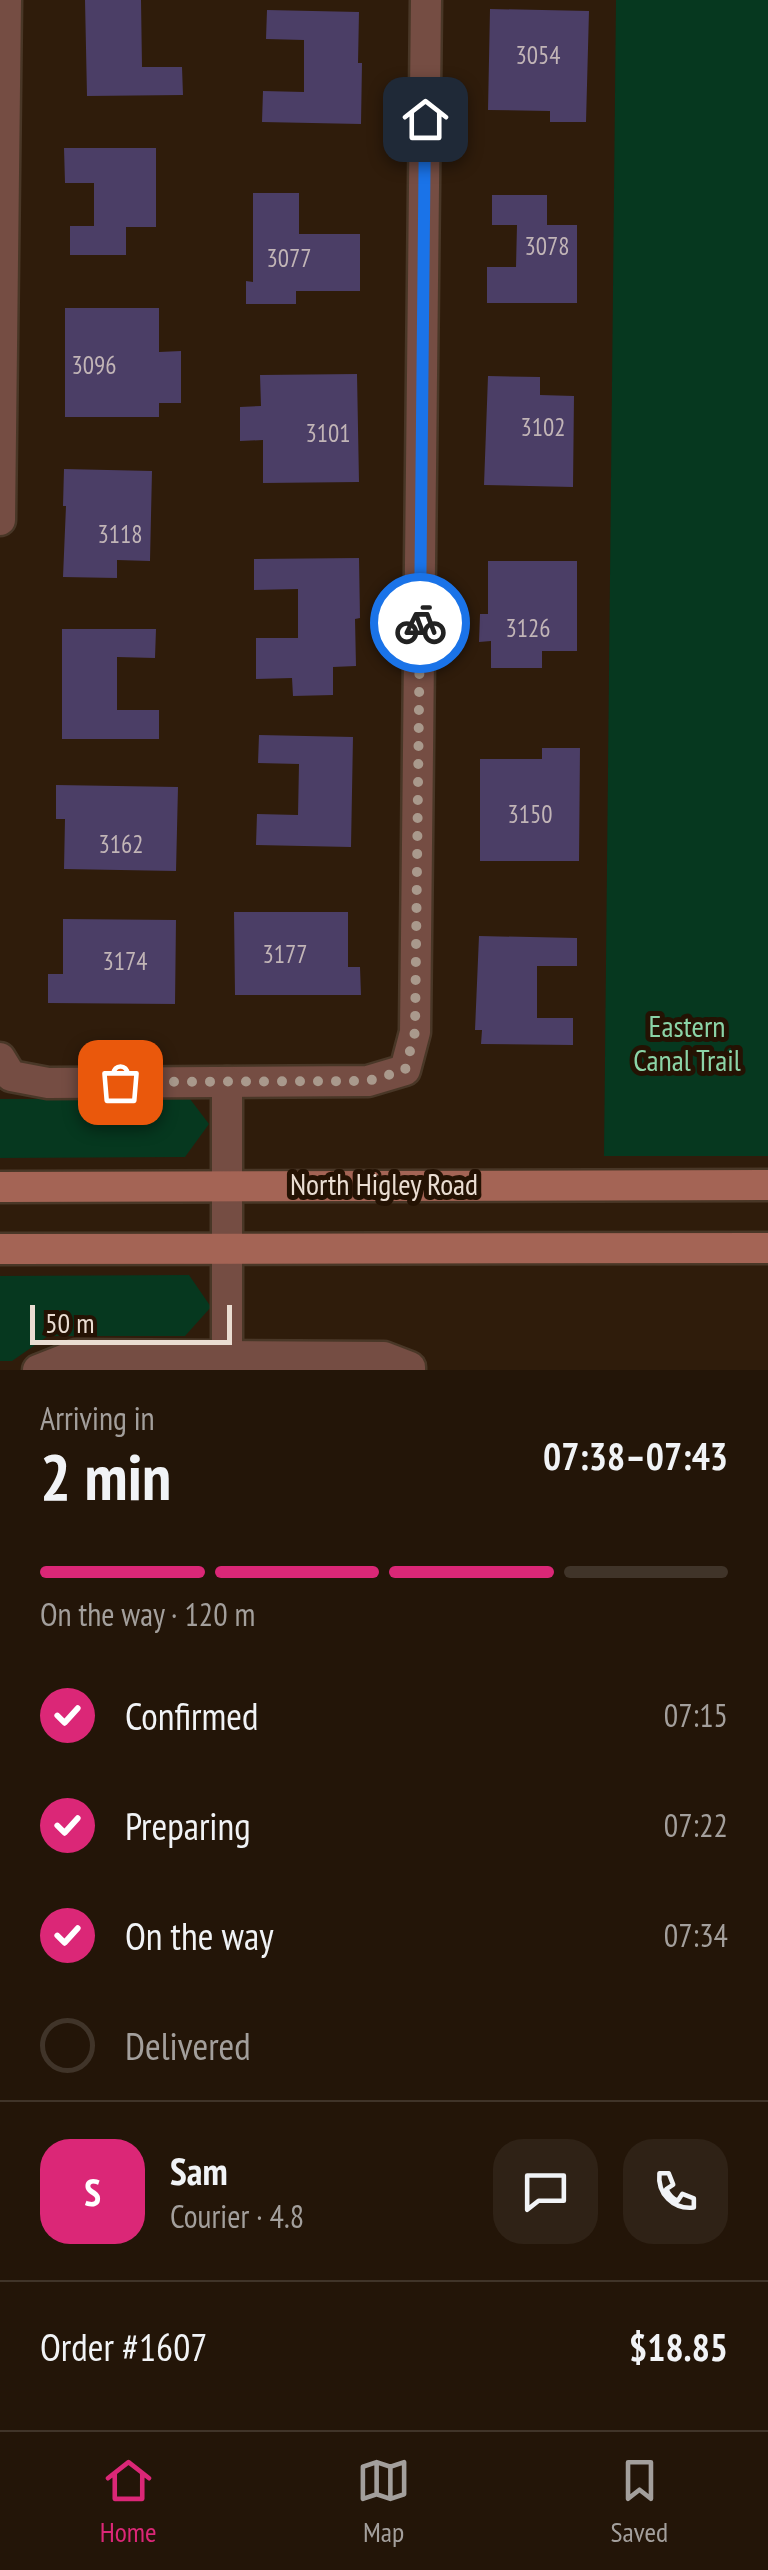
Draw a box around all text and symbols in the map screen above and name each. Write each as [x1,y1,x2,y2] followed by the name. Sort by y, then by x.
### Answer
[515,39,561,71] house number: 3054
[383,77,468,162] pin
[398,92,453,147] icon: home
[524,230,570,262] house number: 3078
[266,242,312,274] house number: 3077
[71,349,117,381] house number: 3096
[520,411,566,443] house number: 3102
[305,417,351,449] house number: 3101
[97,518,143,550] house number: 3118
[370,573,470,673] courier
[393,596,448,651] icon: bike
[505,612,551,644] house number: 3126
[507,798,553,830] house number: 3150
[98,828,144,860] house number: 3162
[262,938,308,970] house number: 3177
[102,945,148,977] house number: 3174
[633,1006,741,1079] park label: Eastern Canal Trail
[78,1040,163,1125] pin
[93,1055,148,1110] icon: bag
[290,1164,478,1203] street label: North Higley Road
[30,1300,232,1344] scale bar
[45,1304,94,1341] text: 50 m
[40,1397,155,1439] text: Arriving in
[543,1431,728,1480] text: 07:38–07:43
[40,1434,171,1518] text: 2 min
[40,1593,255,1635] text: On the way · 120 m
[40,1688,95,1743] icon: check
[125,1691,258,1740] text: Confirmed
[664,1694,728,1736] text: 07:15
[40,1798,95,1853] icon: check
[125,1801,251,1850] text: Preparing
[664,1804,728,1846] text: 07:22
[40,1908,95,1963] icon: check
[125,1911,273,1960] text: On the way
[664,1914,728,1956] text: 07:34
[125,2021,251,2070] text: Delivered
[493,2139,598,2244] button: chat
[623,2139,728,2244] button: phone
[170,2146,228,2195] text: Sam
[84,2167,101,2216] text: S
[170,2195,304,2237] text: Courier · 4.8
[40,2322,207,2371] text: Order #1607
[629,2322,728,2371] text: $18.85
[100,2453,157,2550] tab: Home
[356,2453,411,2550] tab: Map
[611,2453,668,2550] tab: Saved

